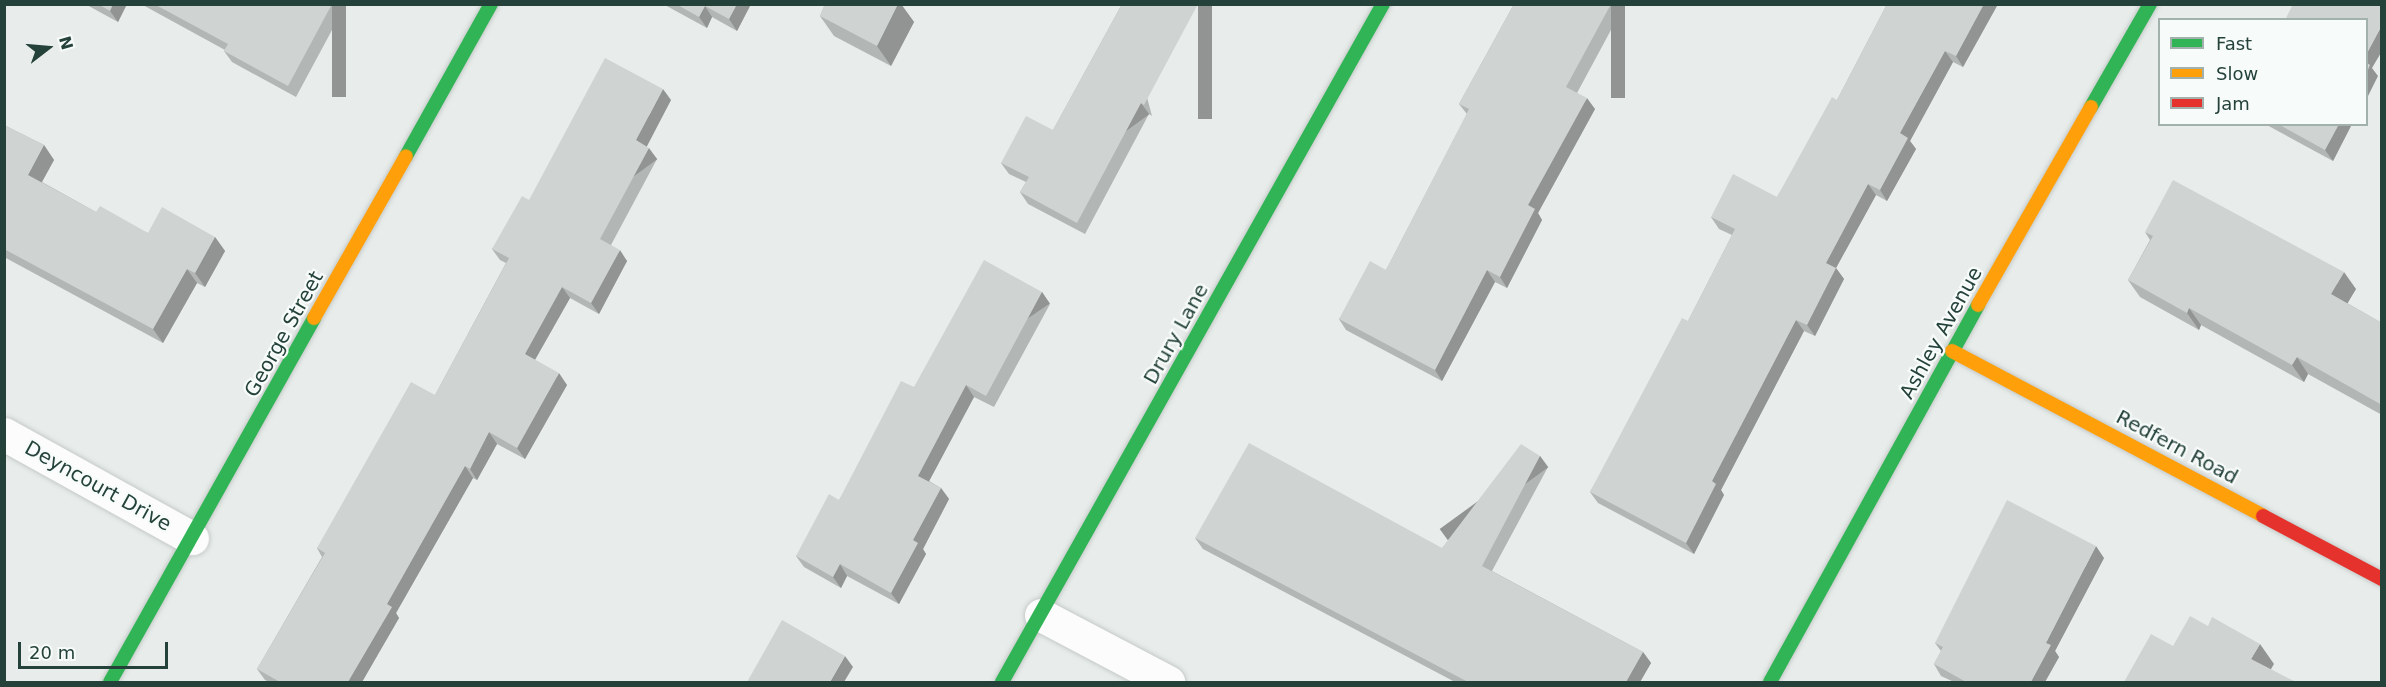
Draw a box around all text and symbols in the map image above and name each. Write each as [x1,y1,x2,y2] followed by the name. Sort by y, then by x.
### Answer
[18,18,78,78] north arrow
[2158,18,2368,126] legend
[2216,33,2252,54] text: Fast
[55,34,77,52] text: N
[2216,63,2258,84] text: Slow
[2216,93,2250,114] text: Jam
[1895,263,1987,403] street label: Ashley Avenue
[240,267,328,401] street label: George Street
[1139,280,1213,388] street label: Drury Lane
[2112,405,2242,489] street label: Redfern Road
[21,436,175,536] street label: Deyncourt Drive
[21,630,171,668] scale bar
[29,642,75,663] text: 20 m

